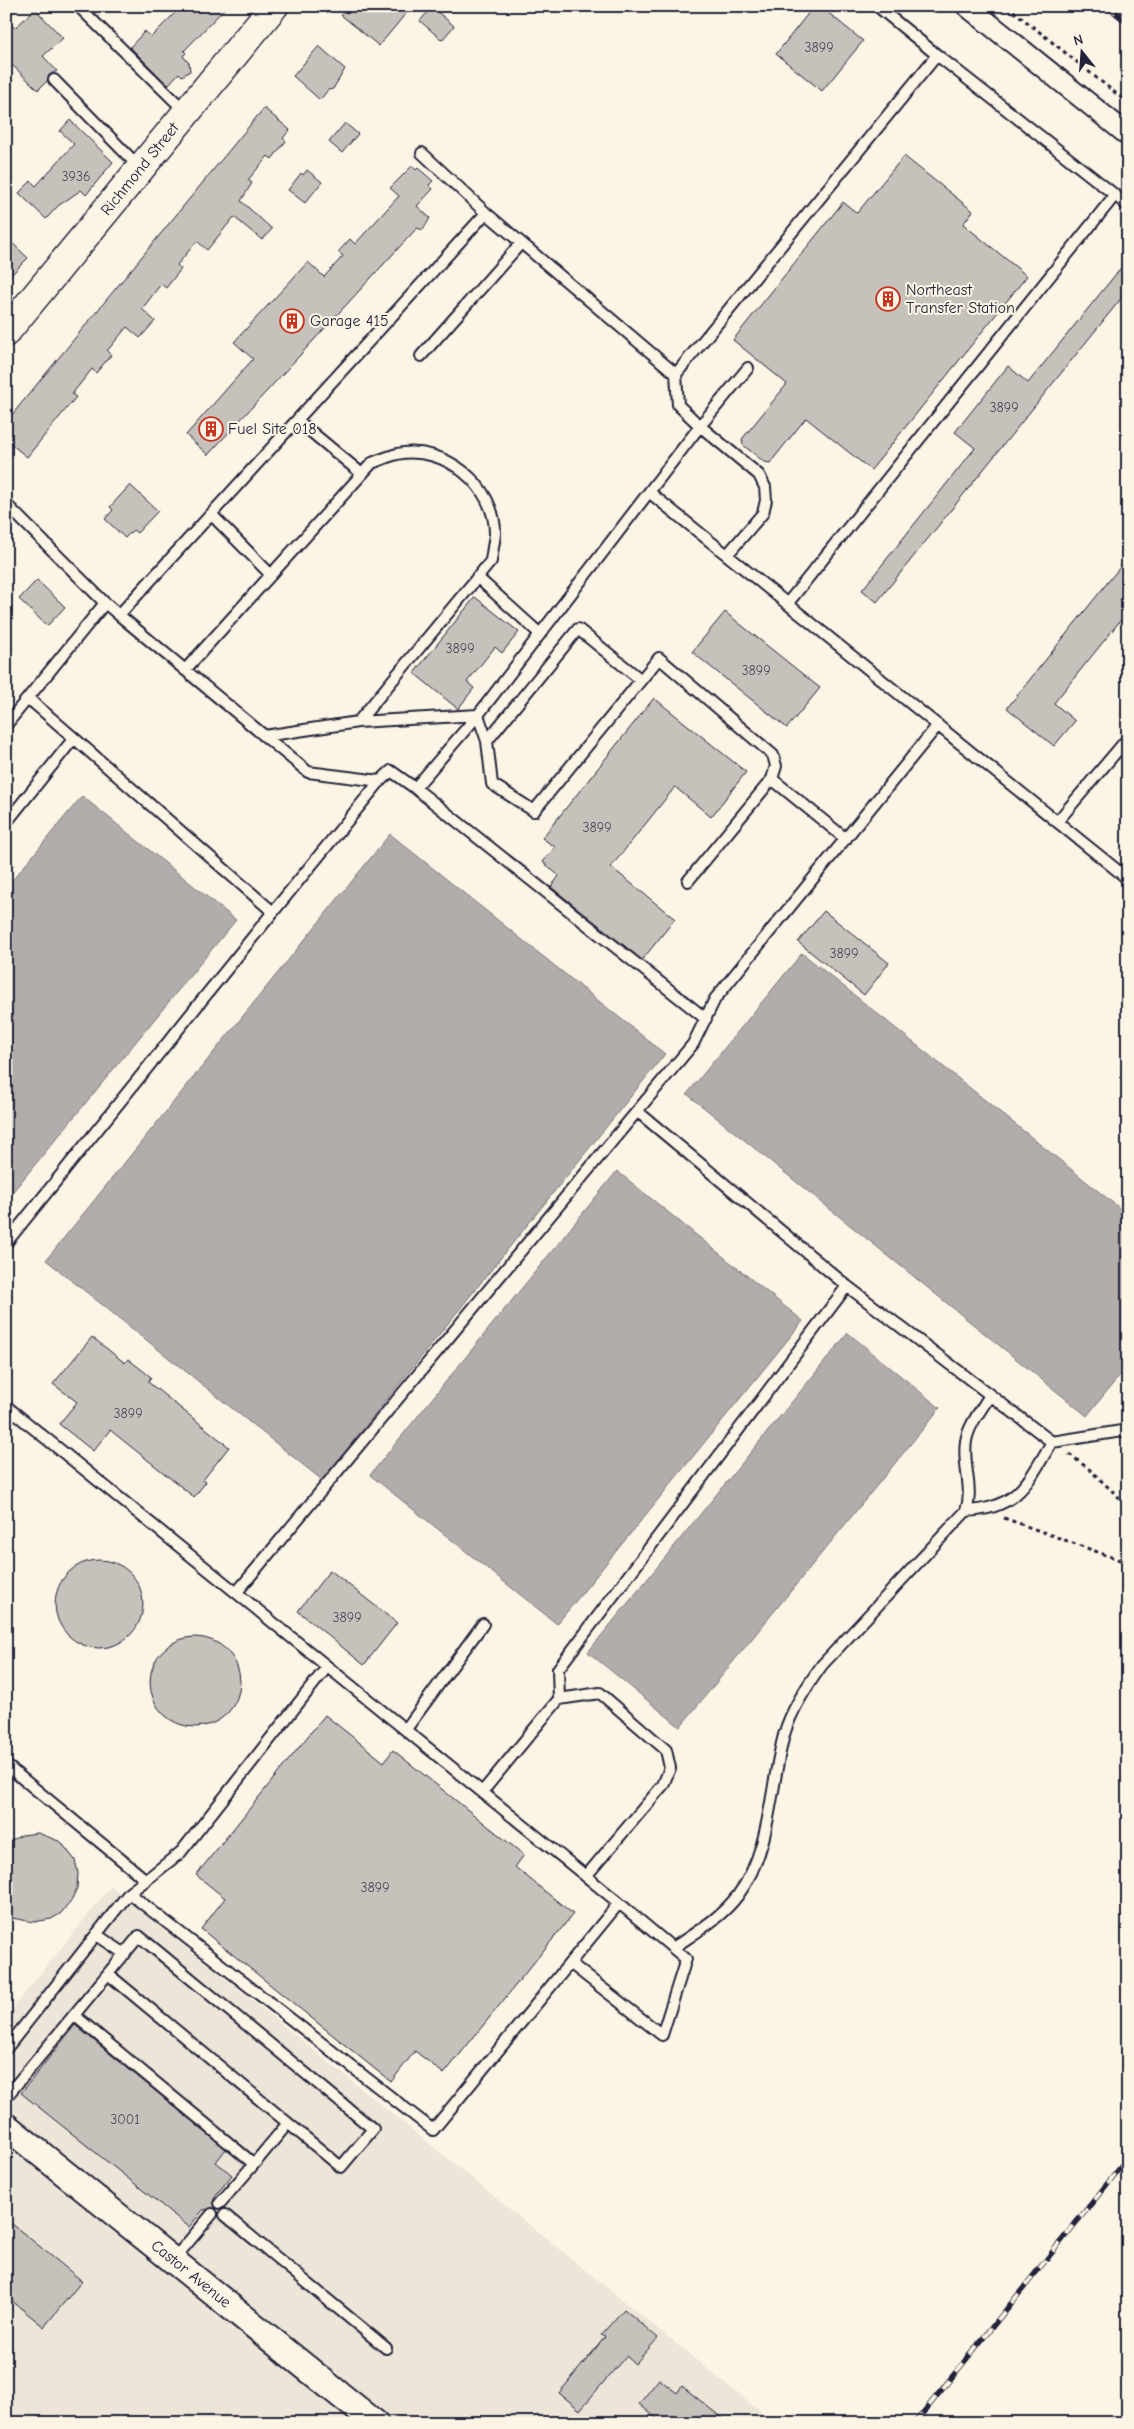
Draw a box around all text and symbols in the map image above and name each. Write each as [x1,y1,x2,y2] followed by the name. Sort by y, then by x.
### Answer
[1056,28,1106,78] north arrow
[1071,31,1085,50] text: N
[804,39,834,56] house number: 3899
[97,119,183,219] street label: Richmond Street
[61,168,91,185] house number: 3936
[906,281,1015,317] place label: Northeast Transfer Station
[875,286,901,312] building icon: Northeast Transfer Station
[279,308,305,334] building icon: Garage 415
[310,312,389,330] place label: Garage 415
[989,399,1019,416] house number: 3899
[198,416,224,442] building icon: Fuel Site 018
[228,420,317,438] place label: Fuel Site 018
[445,640,475,657] house number: 3899
[741,662,771,679] house number: 3899
[582,819,612,836] house number: 3899
[829,945,859,962] house number: 3899
[113,1405,143,1422] house number: 3899
[332,1609,362,1626] house number: 3899
[360,1879,390,1896] house number: 3899
[110,2111,140,2128] house number: 3001
[147,2236,235,2312] street label: Castor Avenue

